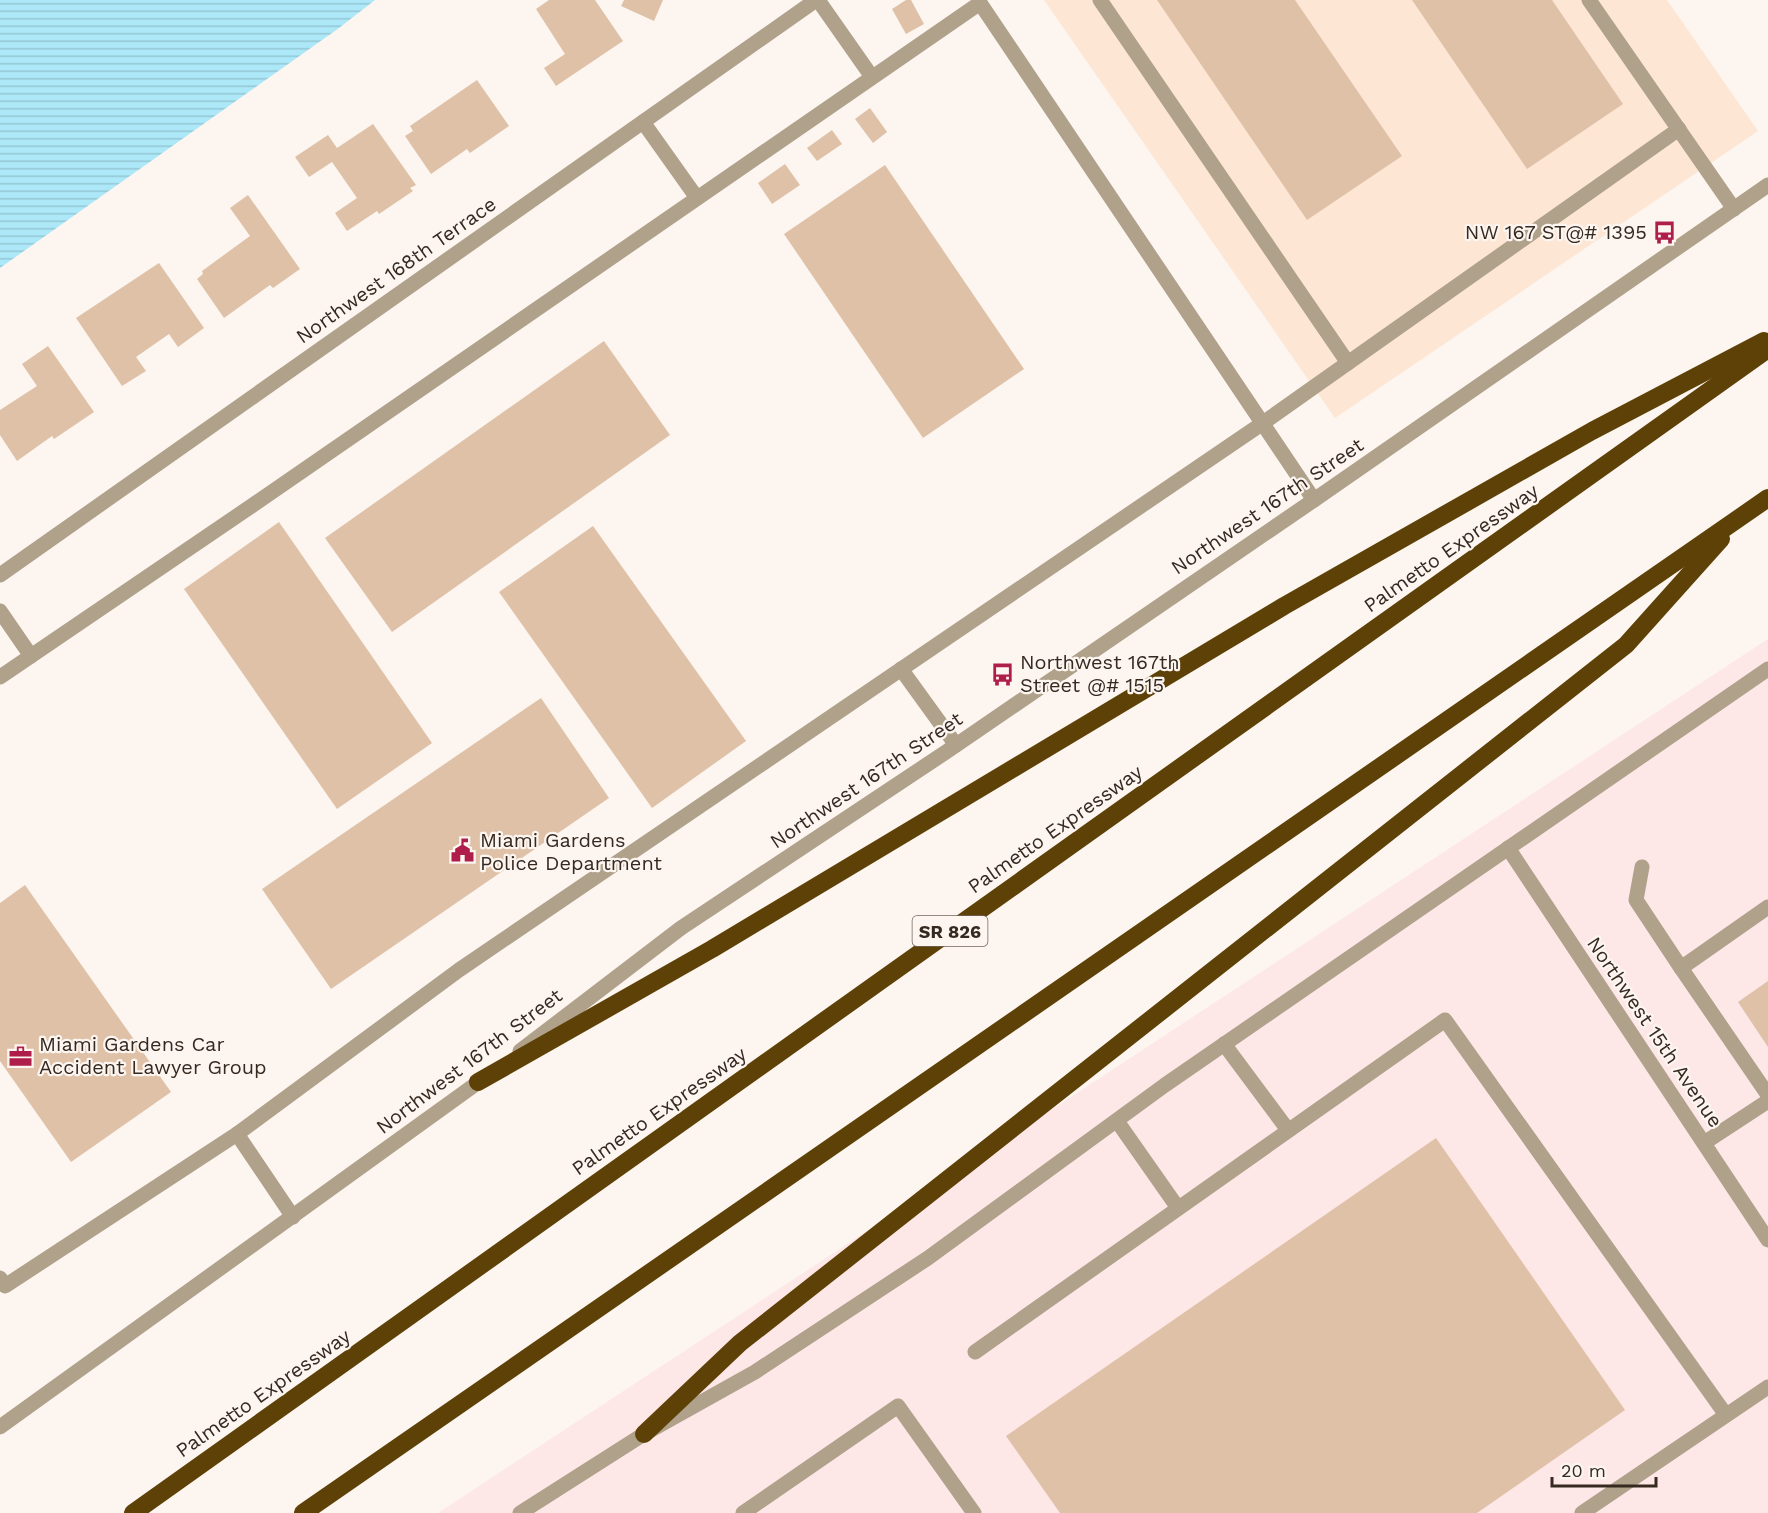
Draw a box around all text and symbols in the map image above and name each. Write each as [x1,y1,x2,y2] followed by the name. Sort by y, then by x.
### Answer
[291,192,501,348] street label: Northwest 168th Terrace
[1652,219,1678,245] bus stop icon: NW 167 ST@# 1395
[1465,220,1647,244] place label: NW 167 ST@# 1395
[1166,432,1368,579] street label: Northwest 167th Street
[1359,478,1543,617] street label: Palmetto Expressway
[1020,650,1180,697] place label: Northwest 167th Street @# 1515
[989,661,1015,687] bus stop icon: Northwest 167th Street @# 1515
[765,706,967,853] street label: Northwest 167th Street
[963,759,1147,898] street label: Palmetto Expressway
[480,828,663,875] place label: Miami Gardens Police Department
[449,838,475,864] public building icon: Miami Gardens Police Department
[912,916,988,946] road number: SR 826
[1582,932,1728,1132] street label: Northwest 15th Avenue
[371,983,567,1139] street label: Northwest 167th Street
[39,1032,267,1079] place label: Miami Gardens Car Accident Lawyer Group
[567,1041,751,1180] street label: Palmetto Expressway
[8,1043,34,1069] office icon: Miami Gardens Car Accident Lawyer Group
[171,1323,355,1462] street label: Palmetto Expressway
[1552,1450,1656,1488] scale bar
[1561,1460,1606,1481] text: 20 m

